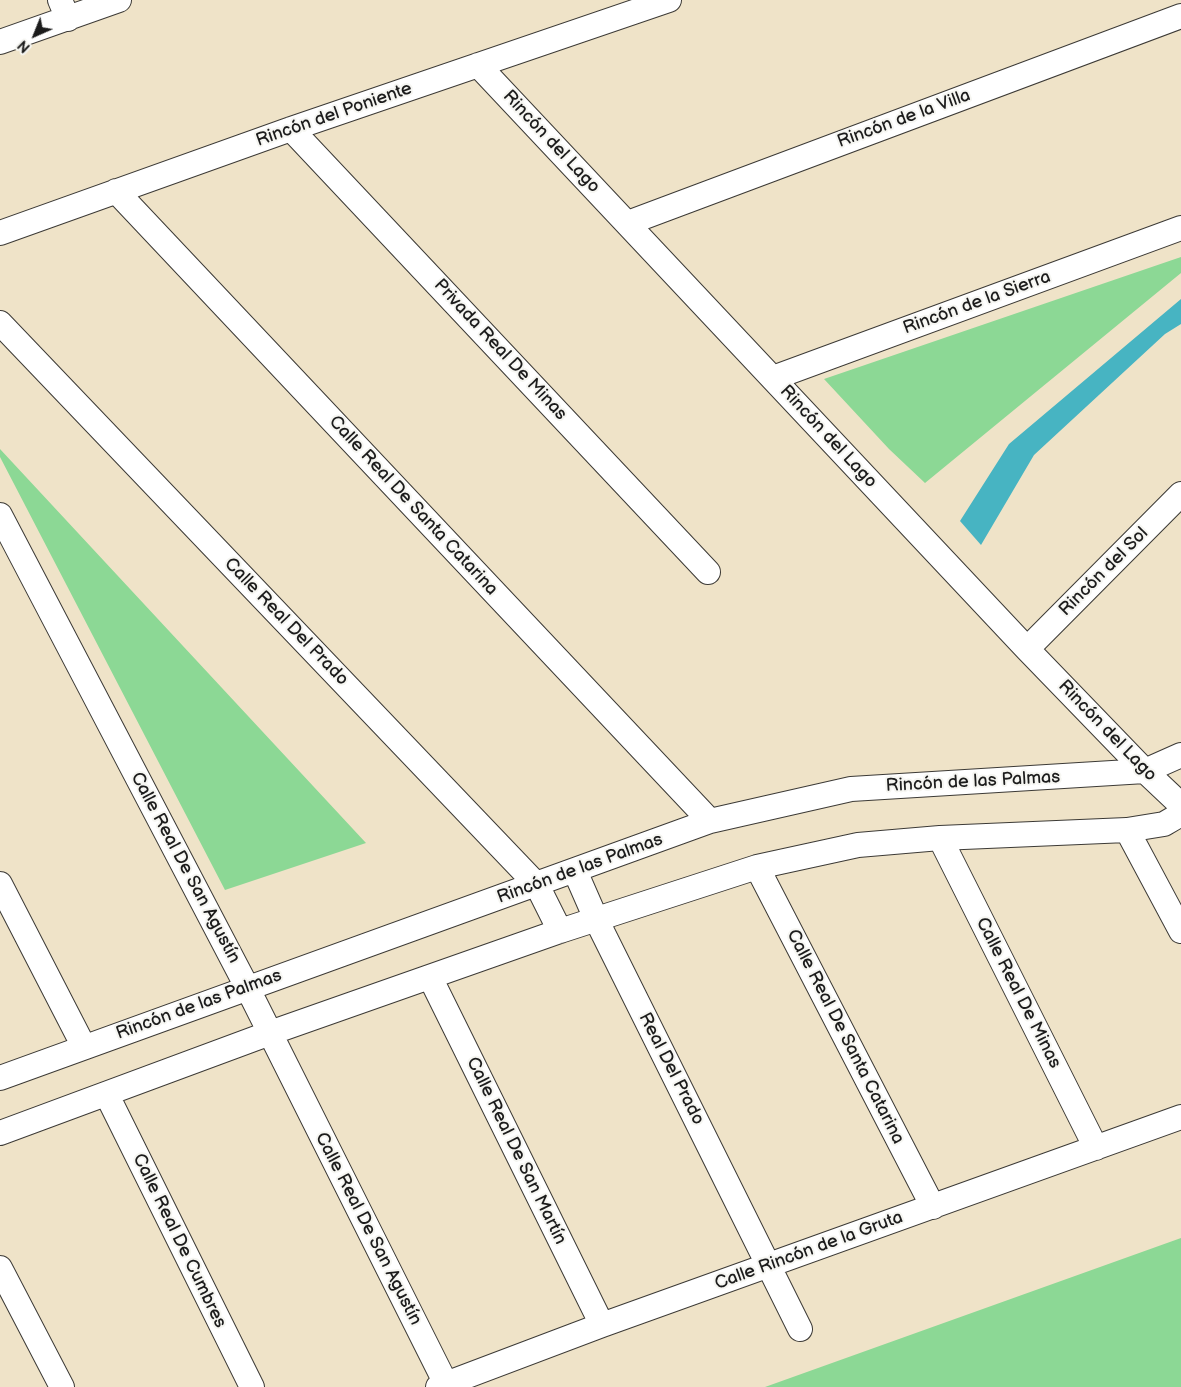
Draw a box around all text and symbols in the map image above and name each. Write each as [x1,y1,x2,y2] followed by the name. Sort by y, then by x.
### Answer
[10,10,60,60] north arrow
[15,36,34,56] text: N
[253,78,415,152] street label: Rincón del Poniente
[834,85,974,153] street label: Rincón de la Villa
[498,86,604,198] street label: Rincón del Lago
[900,266,1054,340] street label: Rincón de la Sierra
[429,275,571,425] street label: Privada Real De Minas
[775,381,881,493] street label: Rincón del Lago
[324,412,502,600] street label: Calle Real De Santa Catarina
[1055,523,1153,621] street label: Rincón del Sol
[219,554,353,690] street label: Calle Real Del Prado
[1053,676,1161,786] street label: Rincón del Lago
[885,767,1061,797] street label: Rincón de las Palmas
[125,769,245,967] street label: Calle Real De San Agustín
[494,829,666,909] street label: Rincón de las Palmas
[971,914,1065,1072] street label: Calle Real De Minas
[781,926,909,1148] street label: Calle Real De Santa Catarina
[113,965,285,1045] street label: Rincón de las Palmas
[633,1009,709,1129] street label: Real Del Prado
[461,1054,571,1248] street label: Calle Real De San Martín
[310,1129,426,1329] street label: Calle Real De San Agustín
[127,1150,231,1332] street label: Calle Real De Cumbres
[712,1207,906,1295] street label: Calle Rincón de la Gruta

